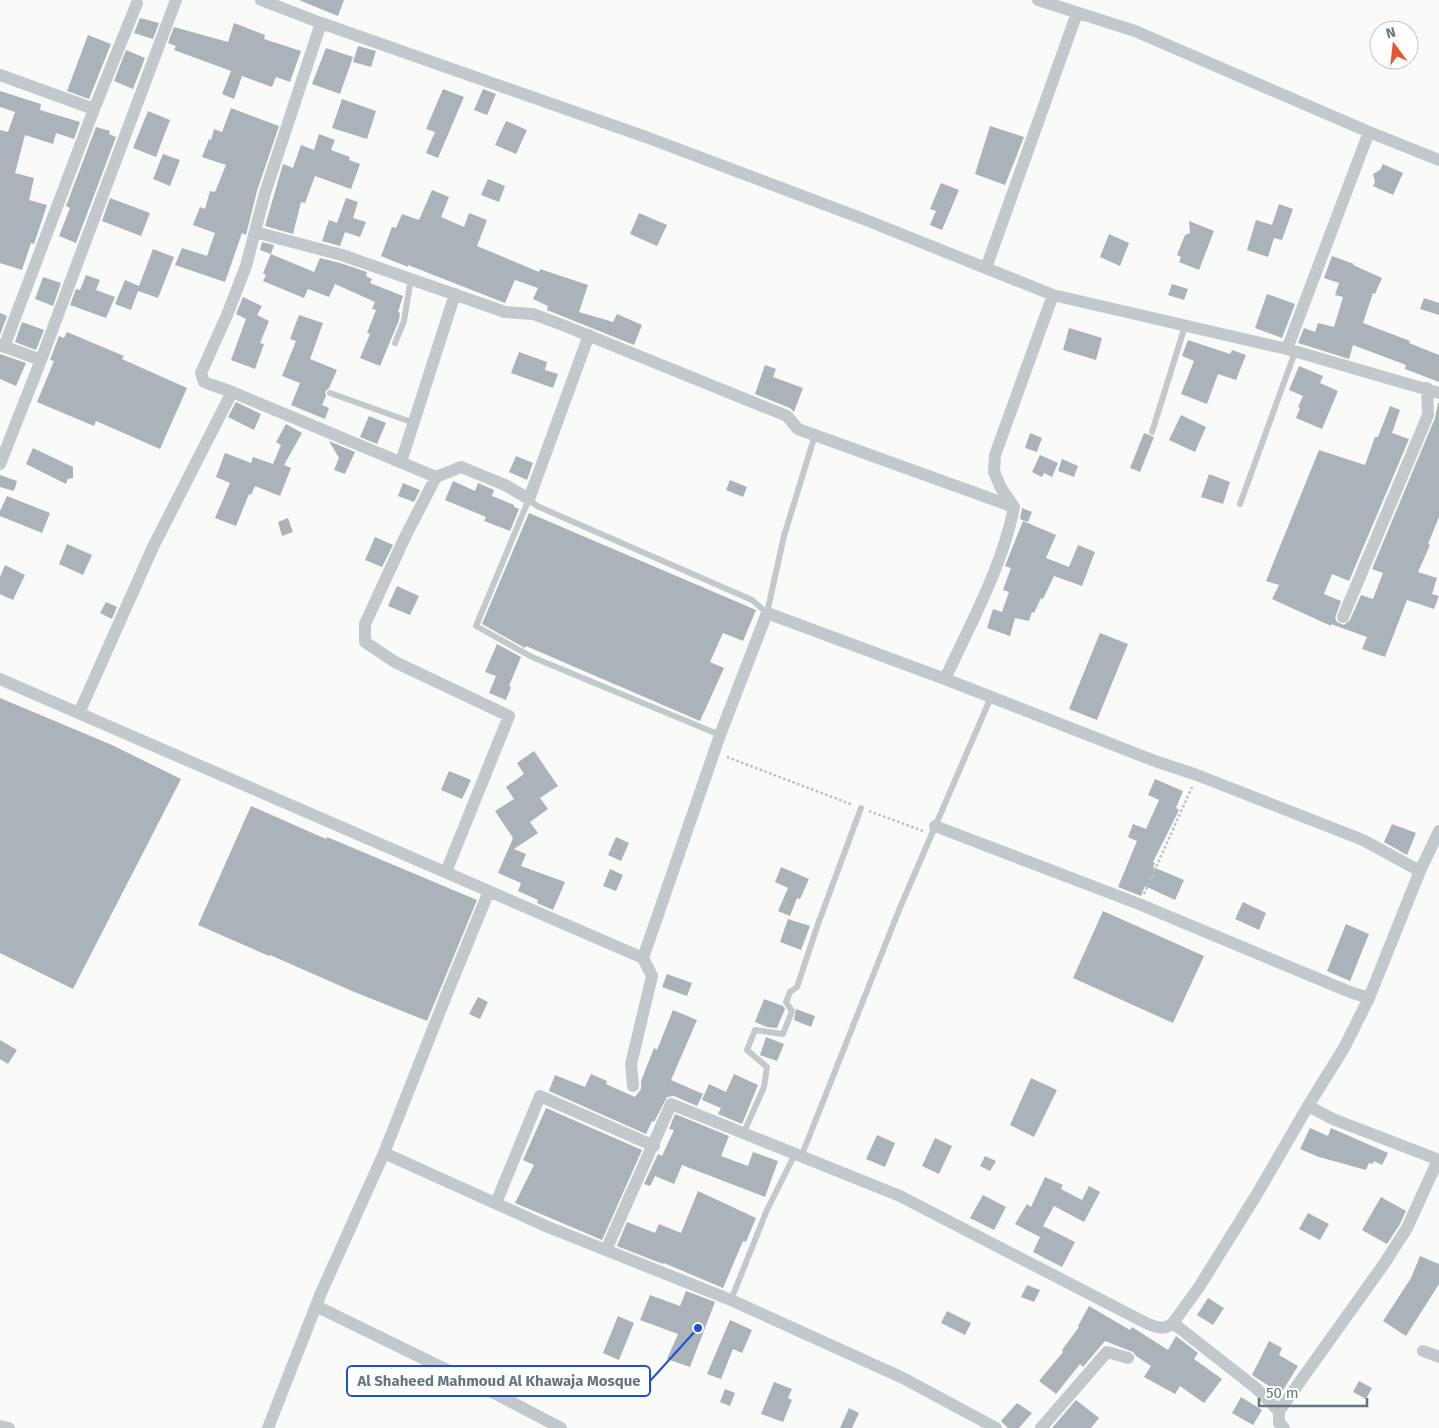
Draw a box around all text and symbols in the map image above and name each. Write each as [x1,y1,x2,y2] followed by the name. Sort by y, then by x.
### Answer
[1369,20,1419,70] north arrow
[1384,24,1397,42] text: N
[347,1366,650,1396] callout: Al Shaheed Mahmoud Al Khawaja Mosque
[356,1372,641,1390] text: Al Shaheed Mahmoud Al Khawaja Mosque
[1259,1376,1366,1408] scale bar
[1266,1384,1299,1402] text: 50 m

